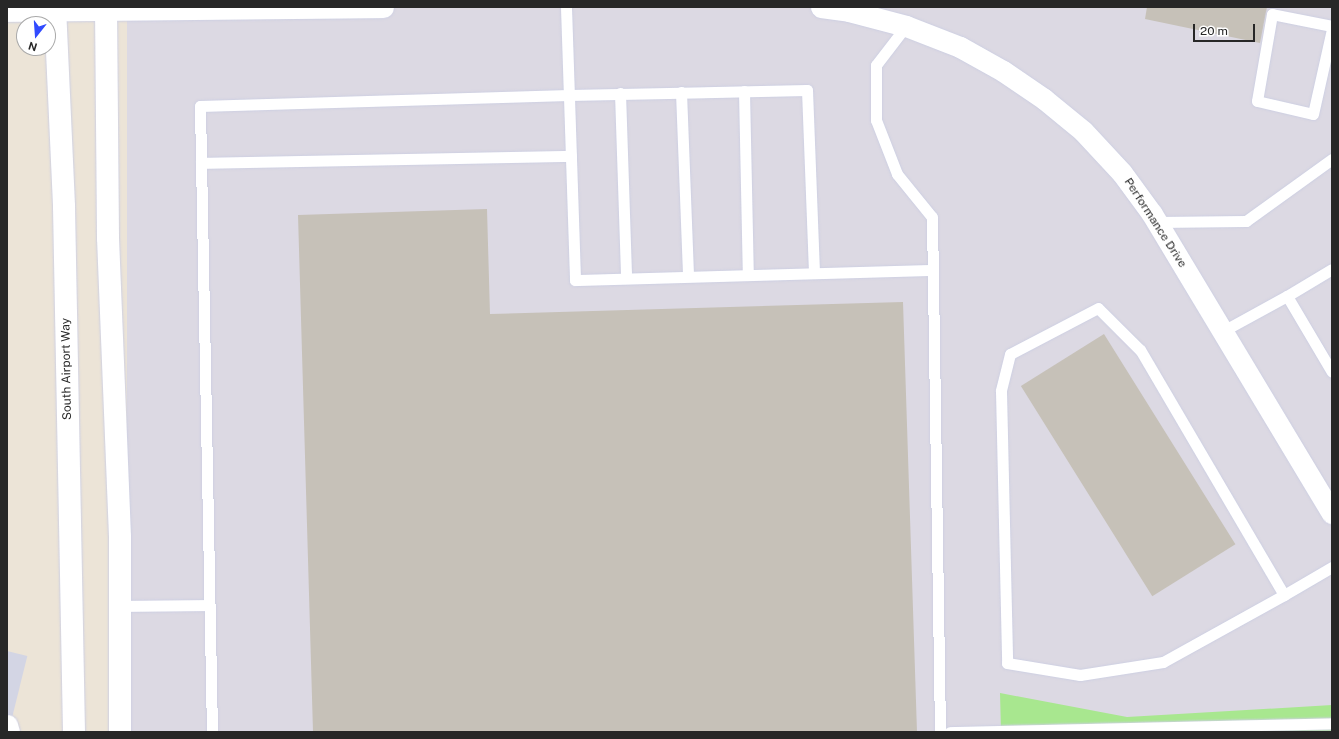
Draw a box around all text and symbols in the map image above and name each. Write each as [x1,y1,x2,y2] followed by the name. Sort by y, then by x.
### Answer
[16,16,56,56] north arrow
[1195,16,1257,42] scale bar
[1200,24,1228,38] text: 20 m
[27,40,39,54] text: N
[1121,175,1189,271] street label: Performance Drive
[59,318,75,420] street label: South Airport Way

